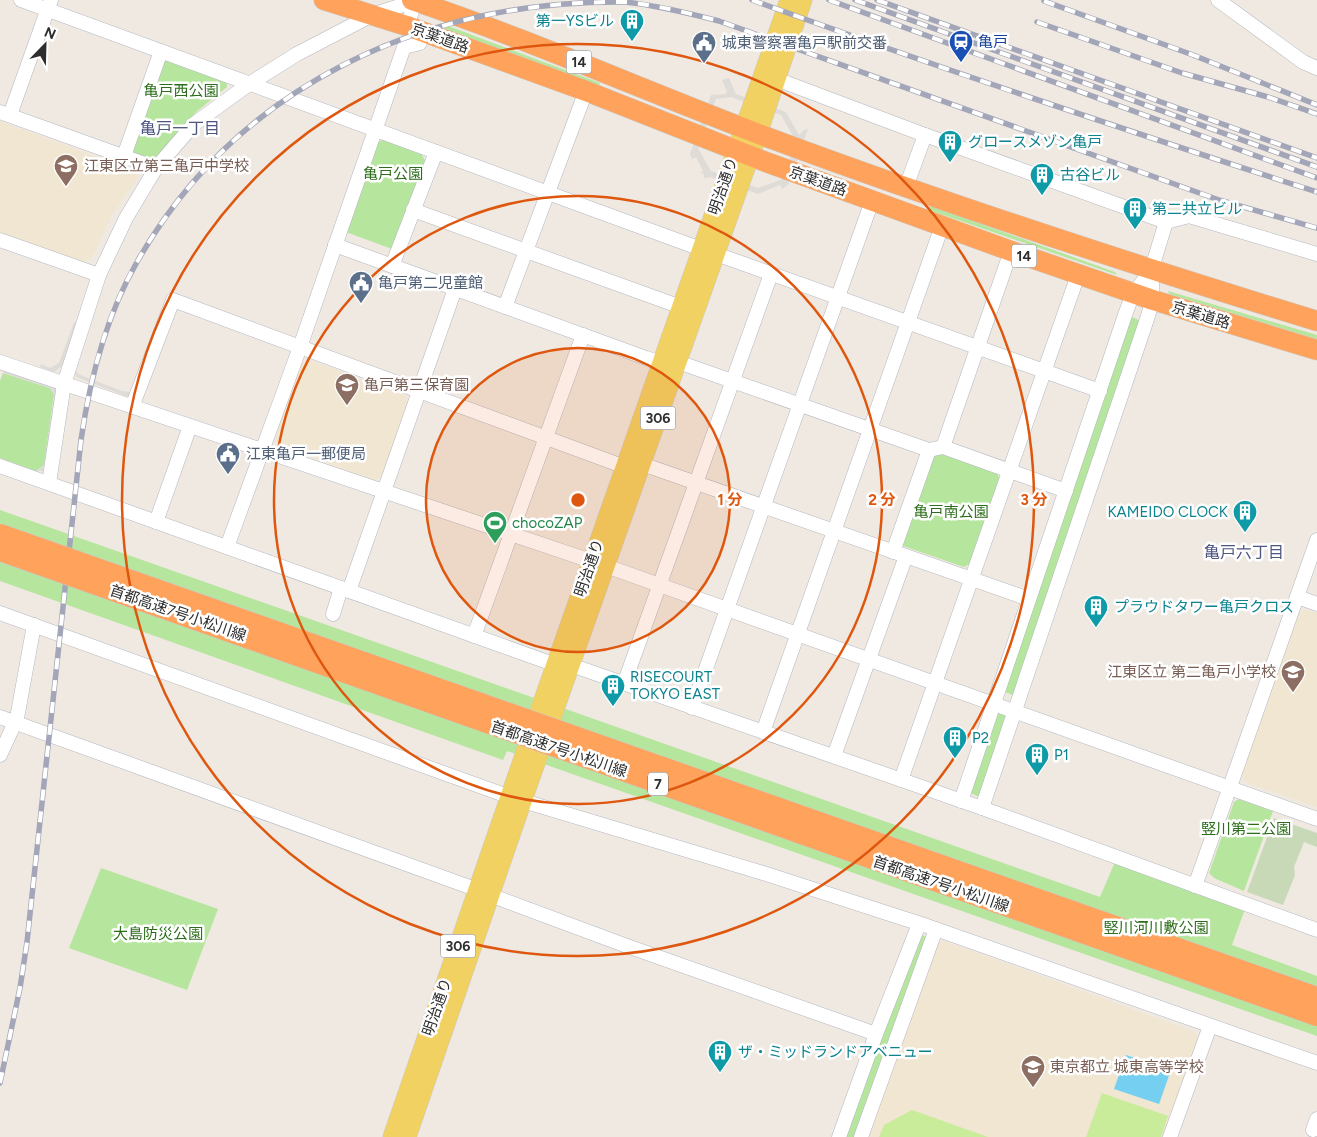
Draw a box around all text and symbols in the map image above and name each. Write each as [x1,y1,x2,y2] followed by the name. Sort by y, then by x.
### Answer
[619,8,645,42] building icon: 第一YSビル
[536,12,614,30] place label: 第一YSビル
[409,19,471,57] street label: 京葉道路
[20,20,70,70] north arrow
[42,24,58,43] text: N
[948,29,974,63] station icon: 亀戸
[691,30,717,64] public building icon: 城東警察署亀戸駅前交番
[978,33,1008,51] place label: 亀戸
[722,34,887,52] place label: 城東警察署亀戸駅前交番
[566,51,592,74] road number: 14
[143,82,219,100] park label: 亀戸西公園
[140,119,220,138] district label: 亀戸一丁目
[937,129,963,163] building icon: グロースメゾン亀戸
[968,133,1102,151] place label: グロースメゾン亀戸
[53,153,79,187] school or university icon: 江東区立第三亀戸中学校
[705,155,741,217] street label: 明治通り
[84,157,249,175] place label: 江東区立第三亀戸中学校
[787,162,849,200] street label: 京葉道路
[1029,162,1055,196] building icon: 古谷ビル
[363,165,423,183] park label: 亀戸公園
[1060,166,1120,184] place label: 古谷ビル
[1122,196,1148,230] building icon: 第二共立ビル
[1152,200,1242,218] place label: 第二共立ビル
[1012,245,1036,268] road number: 14
[348,270,374,304] public building icon: 亀戸第二児童館
[378,274,483,292] place label: 亀戸第二児童館
[1170,298,1232,332] street label: 京葉道路
[334,372,360,406] school or university icon: 亀戸第三保育園
[364,376,469,394] place label: 亀戸第三保育園
[640,406,676,429] road number: 306
[215,441,241,475] public building icon: 江東亀戸一郵便局
[246,445,366,463] place label: 江東亀戸一郵便局
[569,491,587,509] centre of rings
[718,491,742,509] text: 1 分
[868,491,896,509] text: 2 分
[1021,491,1047,509] text: 3 分
[1232,499,1258,533] building icon: KAMEIDO CLOCK
[913,503,989,521] park label: 亀戸南公園
[1107,503,1229,521] place label: KAMEIDO CLOCK
[482,510,508,544] sports icon: chocoZAP
[512,514,583,532] place label: chocoZAP
[571,537,607,599] street label: 明治通り
[1204,543,1284,562] district label: 亀戸六丁目
[107,581,249,645] street label: 首都高速7号小松川線
[1083,594,1109,628] building icon: プラウドタワー亀戸クロス
[1114,598,1294,616] place label: プラウドタワー亀戸クロス
[1280,659,1306,693] school or university icon: 江東区立 第二亀戸小学校
[1107,663,1276,681] place label: 江東区立 第二亀戸小学校
[630,668,721,703] place label: RISECOURT TOKYO EAST
[600,673,626,707] building icon: RISECOURT TOKYO EAST
[488,717,630,781] street label: 首都高速7号小松川線
[942,725,968,759] building icon: P2
[972,729,989,747] place label: P2
[1024,742,1050,776] building icon: P1
[1054,746,1069,764] place label: P1
[648,772,668,796] road number: 7
[1201,820,1291,838] park label: 竪川第二公園
[870,852,1012,916] street label: 首都高速7号小松川線
[1103,919,1209,937] park label: 竪川河川敷公園
[113,925,203,943] park label: 大島防災公園
[440,934,476,958] road number: 306
[419,976,455,1038] street label: 明治通り
[707,1039,733,1073] building icon: ザ・ミッドランドアベニュー
[738,1043,933,1061] place label: ザ・ミッドランドアベニュー
[1020,1054,1046,1088] school or university icon: 東京都立 城東高等学校
[1050,1058,1204,1076] place label: 東京都立 城東高等学校

